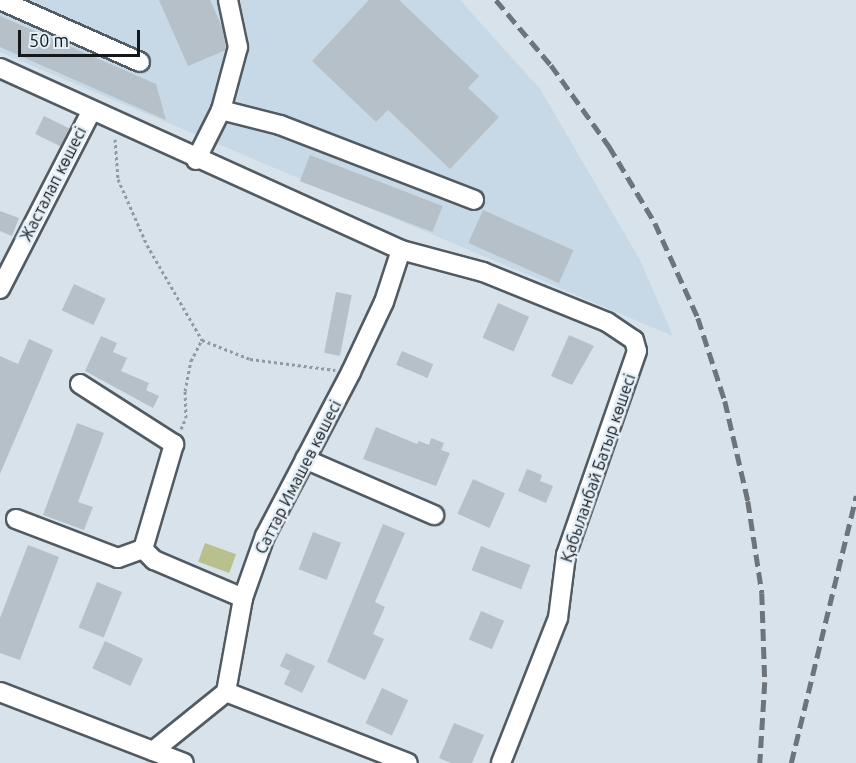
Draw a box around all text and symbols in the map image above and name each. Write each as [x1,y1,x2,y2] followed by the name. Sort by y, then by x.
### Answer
[21,18,142,56] scale bar
[29,30,69,50] text: 50 m
[16,124,90,244] street label: Жасталап көшесі
[557,371,639,565] street label: Қабыланбай Батыр көшесі
[251,397,345,557] street label: Саттар Имашев көшесі

